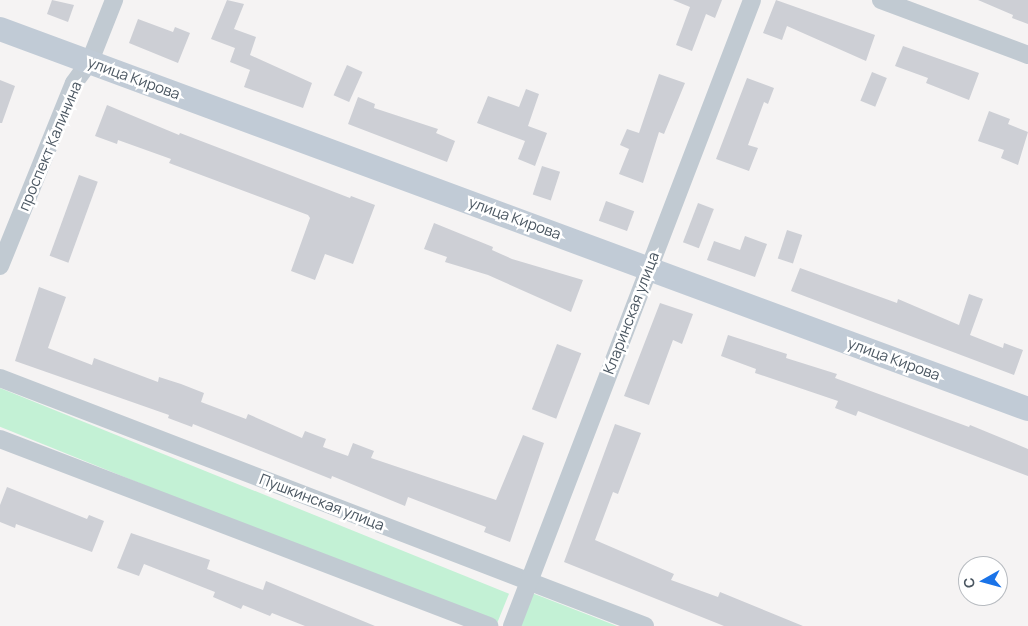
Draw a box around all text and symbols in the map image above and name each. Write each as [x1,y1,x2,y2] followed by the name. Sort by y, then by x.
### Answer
[85,53,183,103] street label: улица Кирова
[15,79,85,213] street label: проспект Калинина
[466,193,564,243] street label: улица Кирова
[599,249,663,377] street label: Кларинская улица
[845,334,943,384] street label: улица Кирова
[257,470,387,534] street label: Пушкинская улица
[958,556,1008,606] north arrow
[959,576,979,589] text: С

